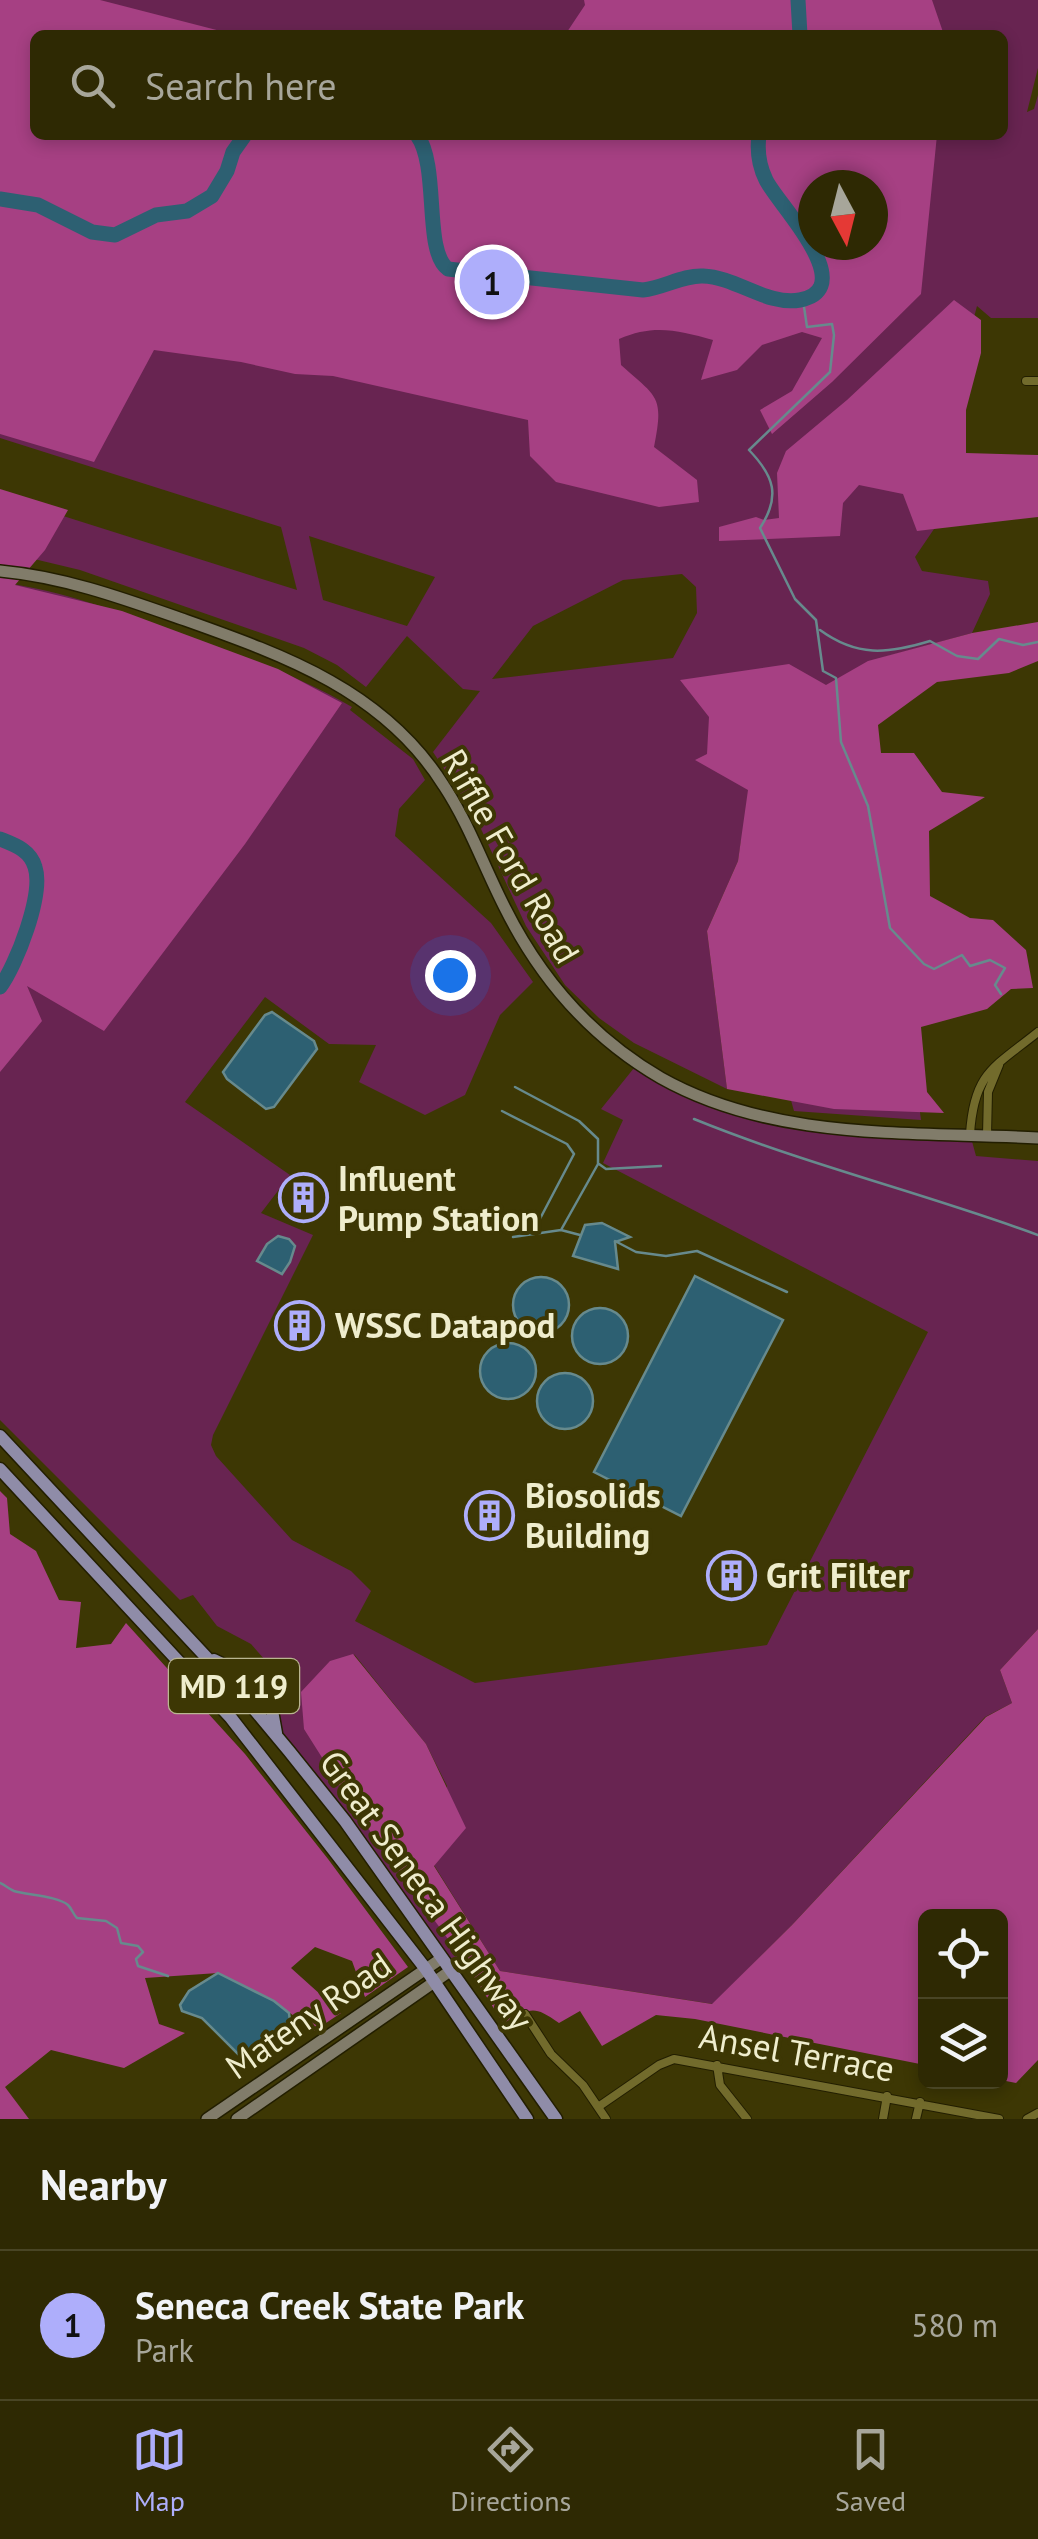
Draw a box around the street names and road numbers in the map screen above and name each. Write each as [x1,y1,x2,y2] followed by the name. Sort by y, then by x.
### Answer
[431,741,591,971] street label: Riffle Ford Road
[169,1659,299,1713] road number: MD 119
[310,1741,544,2039] street label: Great Seneca Highway
[216,1941,400,2089] street label: Mateny Road
[696,2012,898,2092] street label: Ansel Terrace

